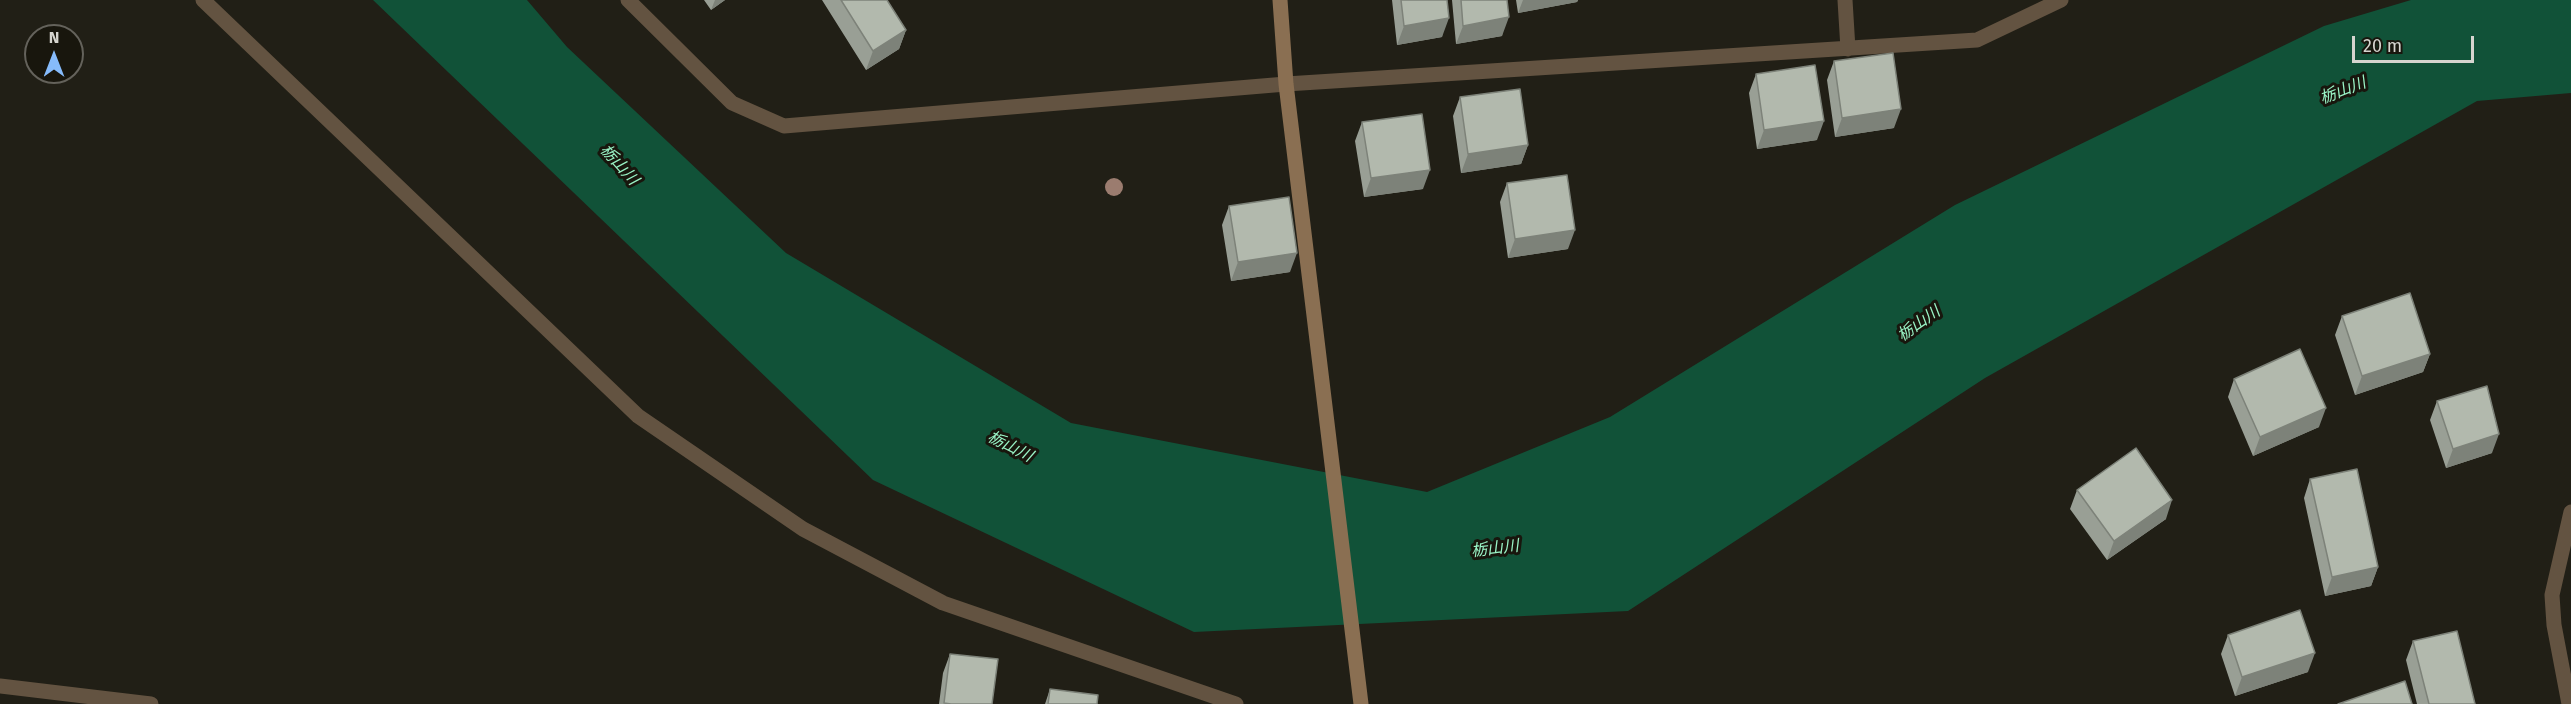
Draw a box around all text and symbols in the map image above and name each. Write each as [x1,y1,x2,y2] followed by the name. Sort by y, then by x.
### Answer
[24,24,84,84] north arrow
[2355,24,2476,62] scale bar
[49,28,59,47] text: N
[2363,35,2402,57] text: 20 m
[2317,73,2369,109] water label: 栃山川
[596,141,642,189] water label: 栃山川
[1894,302,1944,346] water label: 栃山川
[984,428,1036,466] water label: 栃山川
[1470,537,1520,561] water label: 栃山川

